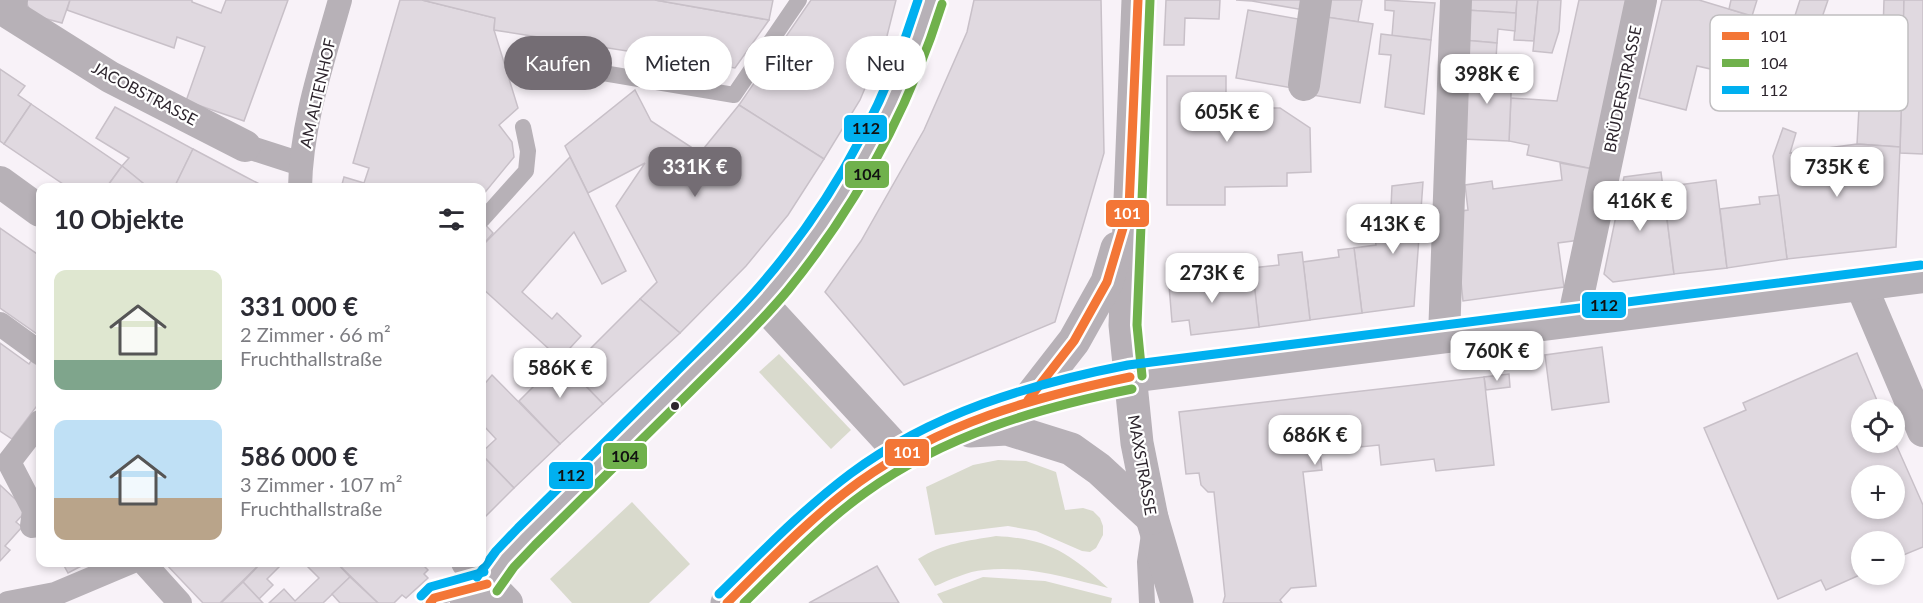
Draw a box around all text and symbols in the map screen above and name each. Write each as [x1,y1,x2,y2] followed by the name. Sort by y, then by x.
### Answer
[1710,15,1908,111] legend
[1599,24,1645,154] street label: BRÜDERSTRASSE
[1760,26,1788,45] text: 101
[295,36,339,150] street label: AM ALTENHOF
[504,36,612,90] chip: Kaufen
[624,36,732,90] chip: Mieten
[744,36,834,90] chip: Filter
[846,36,926,90] chip: Neu
[1760,53,1788,72] text: 104
[1438,54,1536,105] pin: 398K €
[89,57,201,129] street label: JACOBSTRASSE
[1455,61,1519,85] text: 398K €
[1760,80,1788,99] text: 112
[1178,92,1276,143] pin: 605K €
[1195,99,1259,123] text: 605K €
[843,114,888,143] line badge: 112
[852,118,880,137] text: 112
[646,147,744,198] pin: 331K €
[1788,147,1886,198] pin: 735K €
[663,154,727,178] text: 331K €
[1805,154,1869,178] text: 735K €
[844,160,890,189] line badge: 104
[853,164,881,183] text: 104
[1591,181,1689,232] pin: 416K €
[1608,188,1672,212] text: 416K €
[1105,199,1150,228] line badge: 101
[54,203,184,235] text: 10 Objekte
[435,203,468,236] icon: filters
[1113,203,1141,222] text: 101
[1344,204,1442,255] pin: 413K €
[1361,211,1425,235] text: 413K €
[1163,253,1261,304] pin: 273K €
[1180,260,1244,284] text: 273K €
[240,290,358,322] text: 331 000 €
[1581,291,1627,319] line badge: 112
[102,294,174,366] icon: home
[1590,295,1618,314] text: 112
[240,322,391,346] text: 2 Zimmer · 66 m²
[1448,331,1546,382] pin: 760K €
[1465,338,1529,362] text: 760K €
[240,346,382,370] text: Fruchthallstraße
[511,348,609,399] pin: 586K €
[528,355,592,379] text: 586K €
[1851,399,1905,585] map controls
[1851,399,1905,453] button: locate
[669,400,681,412] unlabelled marker
[1125,413,1161,517] street label: MAXSTRASSE
[1266,415,1364,466] pin: 686K €
[1283,422,1347,446] text: 686K €
[884,438,930,467] line badge: 101
[240,440,358,472] text: 586 000 €
[602,442,648,470] line badge: 104
[893,442,921,461] text: 101
[102,444,174,516] icon: home
[611,446,639,465] text: 104
[548,461,594,490] line badge: 112
[557,465,585,484] text: 112
[1851,465,1905,519] button: +
[240,472,402,496] text: 3 Zimmer · 107 m²
[240,496,382,520] text: Fruchthallstraße
[1851,531,1905,585] button: −

